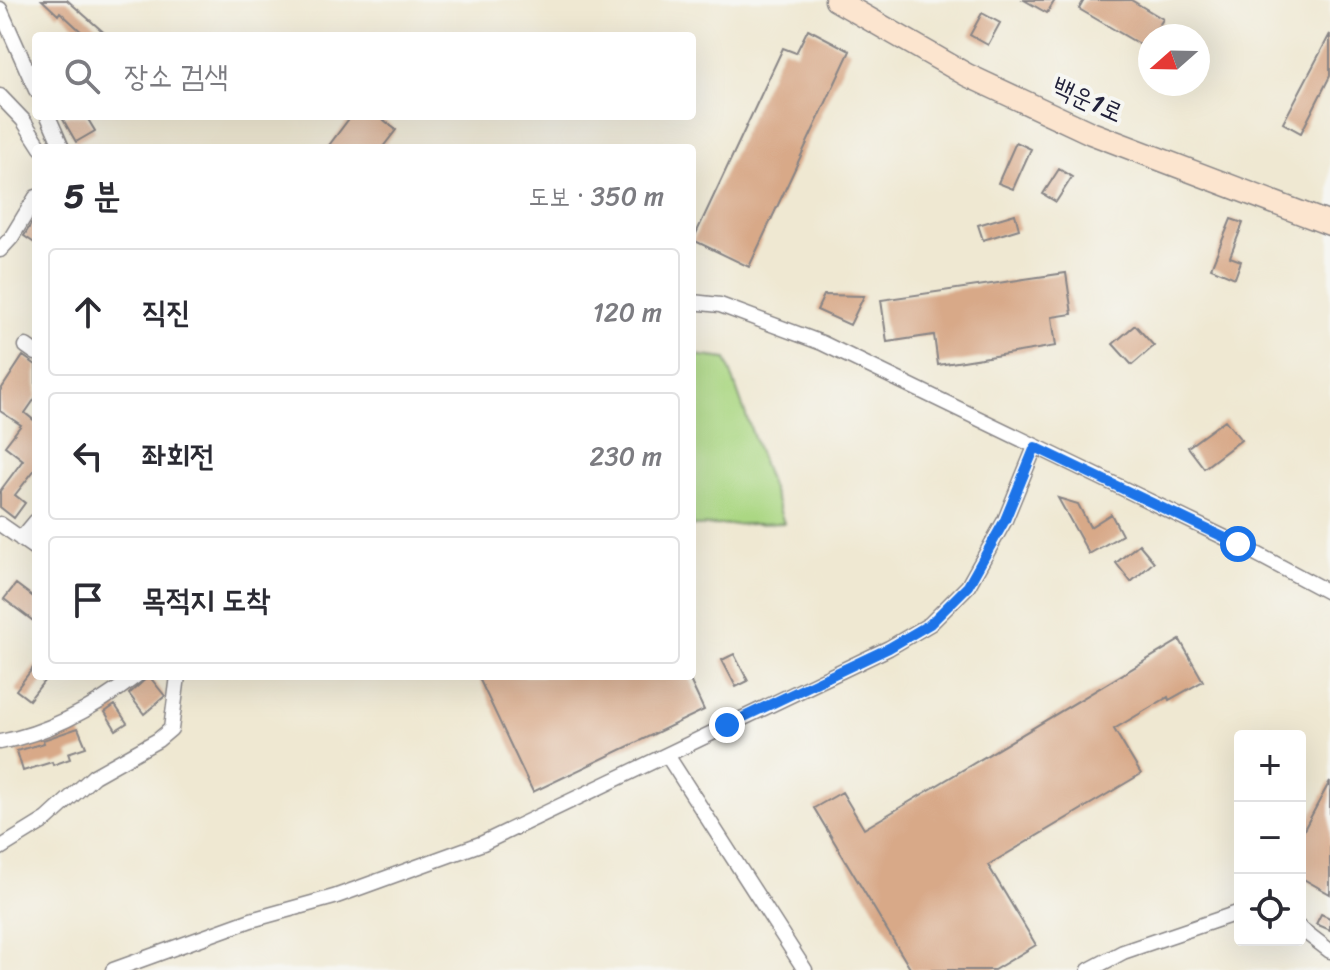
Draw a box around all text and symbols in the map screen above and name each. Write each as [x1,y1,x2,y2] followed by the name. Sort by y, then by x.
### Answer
[1138,24,1210,96] north arrow
[32,32,696,120] search box
[124,49,228,103] text: 장소 검색
[60,54,104,98] icon: search
[1045,63,1131,135] street label: 백운1로
[64,166,121,226] text: 5 분
[528,173,664,219] text: 도보 · 350 m
[142,285,190,339] text: 직진
[593,289,662,335] text: 120 m
[66,290,110,334] icon: ahead
[142,429,214,483] text: 좌회전
[590,433,662,479] text: 230 m
[66,434,110,478] icon: left
[1220,526,1256,562] route start
[142,573,271,627] text: 목적지 도착
[66,578,110,622] icon: arrive
[709,707,745,743] route end
[1234,730,1306,946] map controls
[1234,730,1306,802] button: +
[1234,802,1306,874] button: −
[1234,874,1306,946] button: locate

